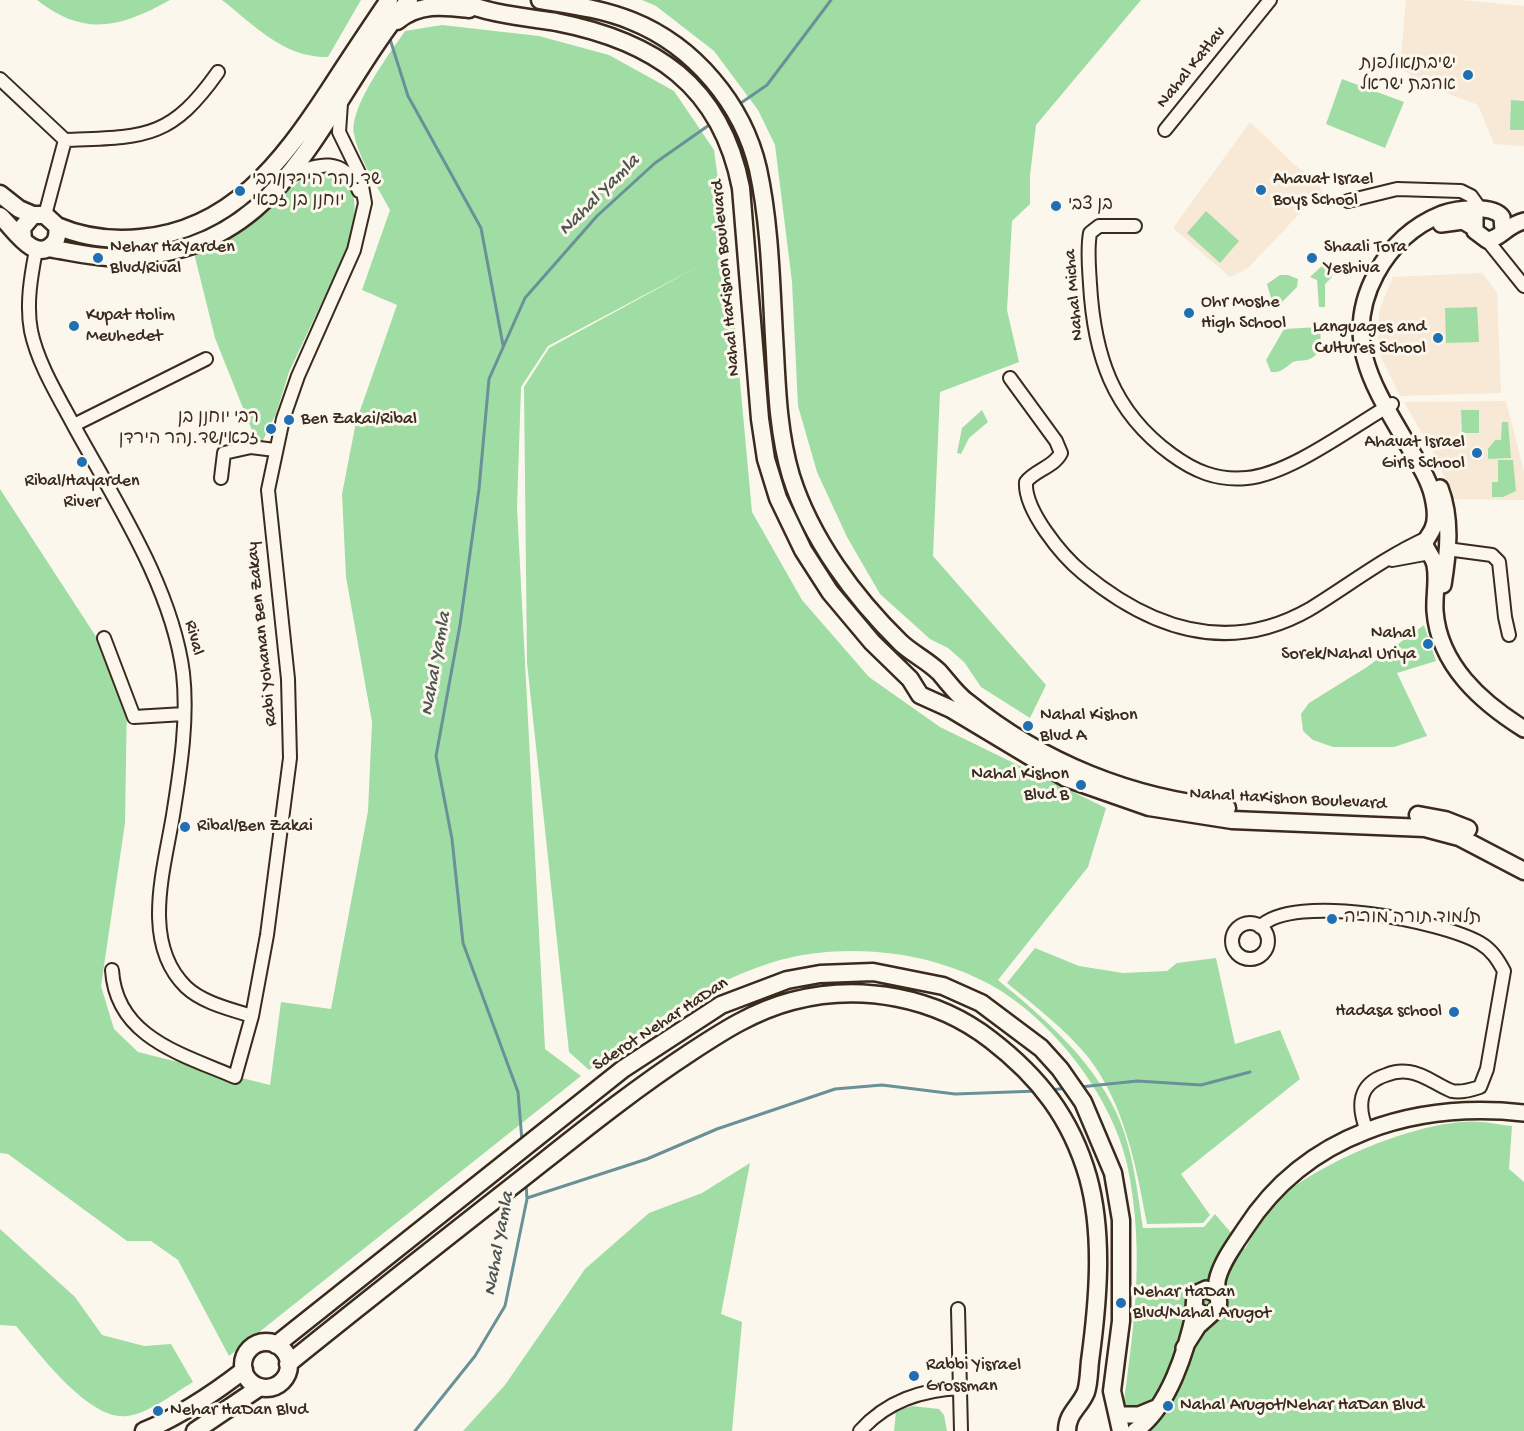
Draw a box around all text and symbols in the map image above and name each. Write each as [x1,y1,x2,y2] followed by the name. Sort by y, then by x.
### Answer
[1153,23,1231,113] street label: Nahal Katlav
[1360,54,1456,97] place label: ישיבת/אולפנת אהבת ישראל
[1461,68,1475,82] marker: ישיבת/אולפנת אהבת ישראל
[554,150,646,242] water label: Nahal Yamla
[1273,169,1373,212] place label: Ahavat Israel Boys School
[252,170,381,213] place label: שד.נהר הירדן/רבי יוחנן בן זכאי
[708,179,746,377] street label: Nahal HaKishon Boulevard
[1254,183,1268,197] marker: Ahavat Israel Boys School
[233,184,247,198] marker: שד.נהר הירדן/רבי יוחנן בן זכאי
[1068,195,1113,217] place label: בן צבי
[1049,199,1063,213] marker: בן צבי
[110,237,235,280] place label: Nehar HaYarden Blvd/Rival
[1324,237,1407,280] place label: Shaali Tora Yeshiva
[1060,248,1090,342] street label: Nahal Micha
[91,251,105,265] marker: Nehar HaYarden Blvd/Rival
[1305,251,1319,265] marker: Shaali Tora Yeshiva
[1201,292,1286,334] place label: Ohr Moshe High School
[86,305,175,348] place label: Kupat Holim Meuhedet
[1182,306,1196,320] marker: Ohr Moshe High School
[1313,317,1426,360] place label: Languages and Cultures School
[67,319,81,333] marker: Kupat Holim Meuhedet
[1431,331,1445,345] marker: Languages and Cultures School
[119,408,259,450] place label: רבי יוחנן בן זכאי/שד.נהר הירדן
[301,409,417,431] place label: Ben Zakai/Ribal
[282,413,296,427] marker: Ben Zakai/Ribal
[264,422,278,436] marker: רבי יוחנן בן זכאי/שד.נהר הירדן
[1365,432,1465,474] place label: Ahavat Israel Girls School
[1470,446,1484,460] marker: Ahavat Israel Girls School
[75,455,89,469] marker: Ribal/Hayarden River
[25,471,139,514] place label: Ribal/Hayarden River
[243,541,283,727] street label: Rabi Yohanan Ben Zakay
[416,610,458,718] water label: Nahal Yamla
[178,618,208,658] street label: Rival
[1281,623,1416,666] place label: Nahal Sorek/Nahal Uriya
[1421,637,1435,651] marker: Nahal Sorek/Nahal Uriya
[1040,705,1138,748] place label: Nahal Kishon Blvd A
[1021,719,1035,733] marker: Nahal Kishon Blvd A
[971,764,1069,806] place label: Nahal Kishon Blvd B
[1074,778,1088,792] marker: Nahal Kishon Blvd B
[1189,784,1387,816] street label: Nahal HaKishon Boulevard
[197,816,313,838] place label: Ribal/Ben Zakai
[178,820,192,834] marker: Ribal/Ben Zakai
[1344,908,1481,930] place label: תלמוד תורה מוריה
[1325,912,1339,926] marker: תלמוד תורה מוריה
[589,973,733,1077] street label: Sderot Nehar HaDan
[1335,1001,1442,1023] place label: Hadasa school
[1447,1005,1461,1019] marker: Hadasa school
[479,1190,521,1298] water label: Nahal Yamla
[1133,1282,1271,1324] place label: Nehar HaDan Blvd/Nahal Arugot
[1114,1296,1128,1310] marker: Nehar HaDan Blvd/Nahal Arugot
[926,1355,1021,1398] place label: Rabbi Yisrael Grossman
[907,1369,921,1383] marker: Rabbi Yisrael Grossman
[1180,1395,1424,1417] place label: Nahal Arugot/Nehar HaDan Blvd
[1161,1399,1175,1413] marker: Nahal Arugot/Nehar HaDan Blvd
[170,1400,308,1422] place label: Nehar HaDan Blvd
[151,1404,165,1418] marker: Nehar HaDan Blvd

